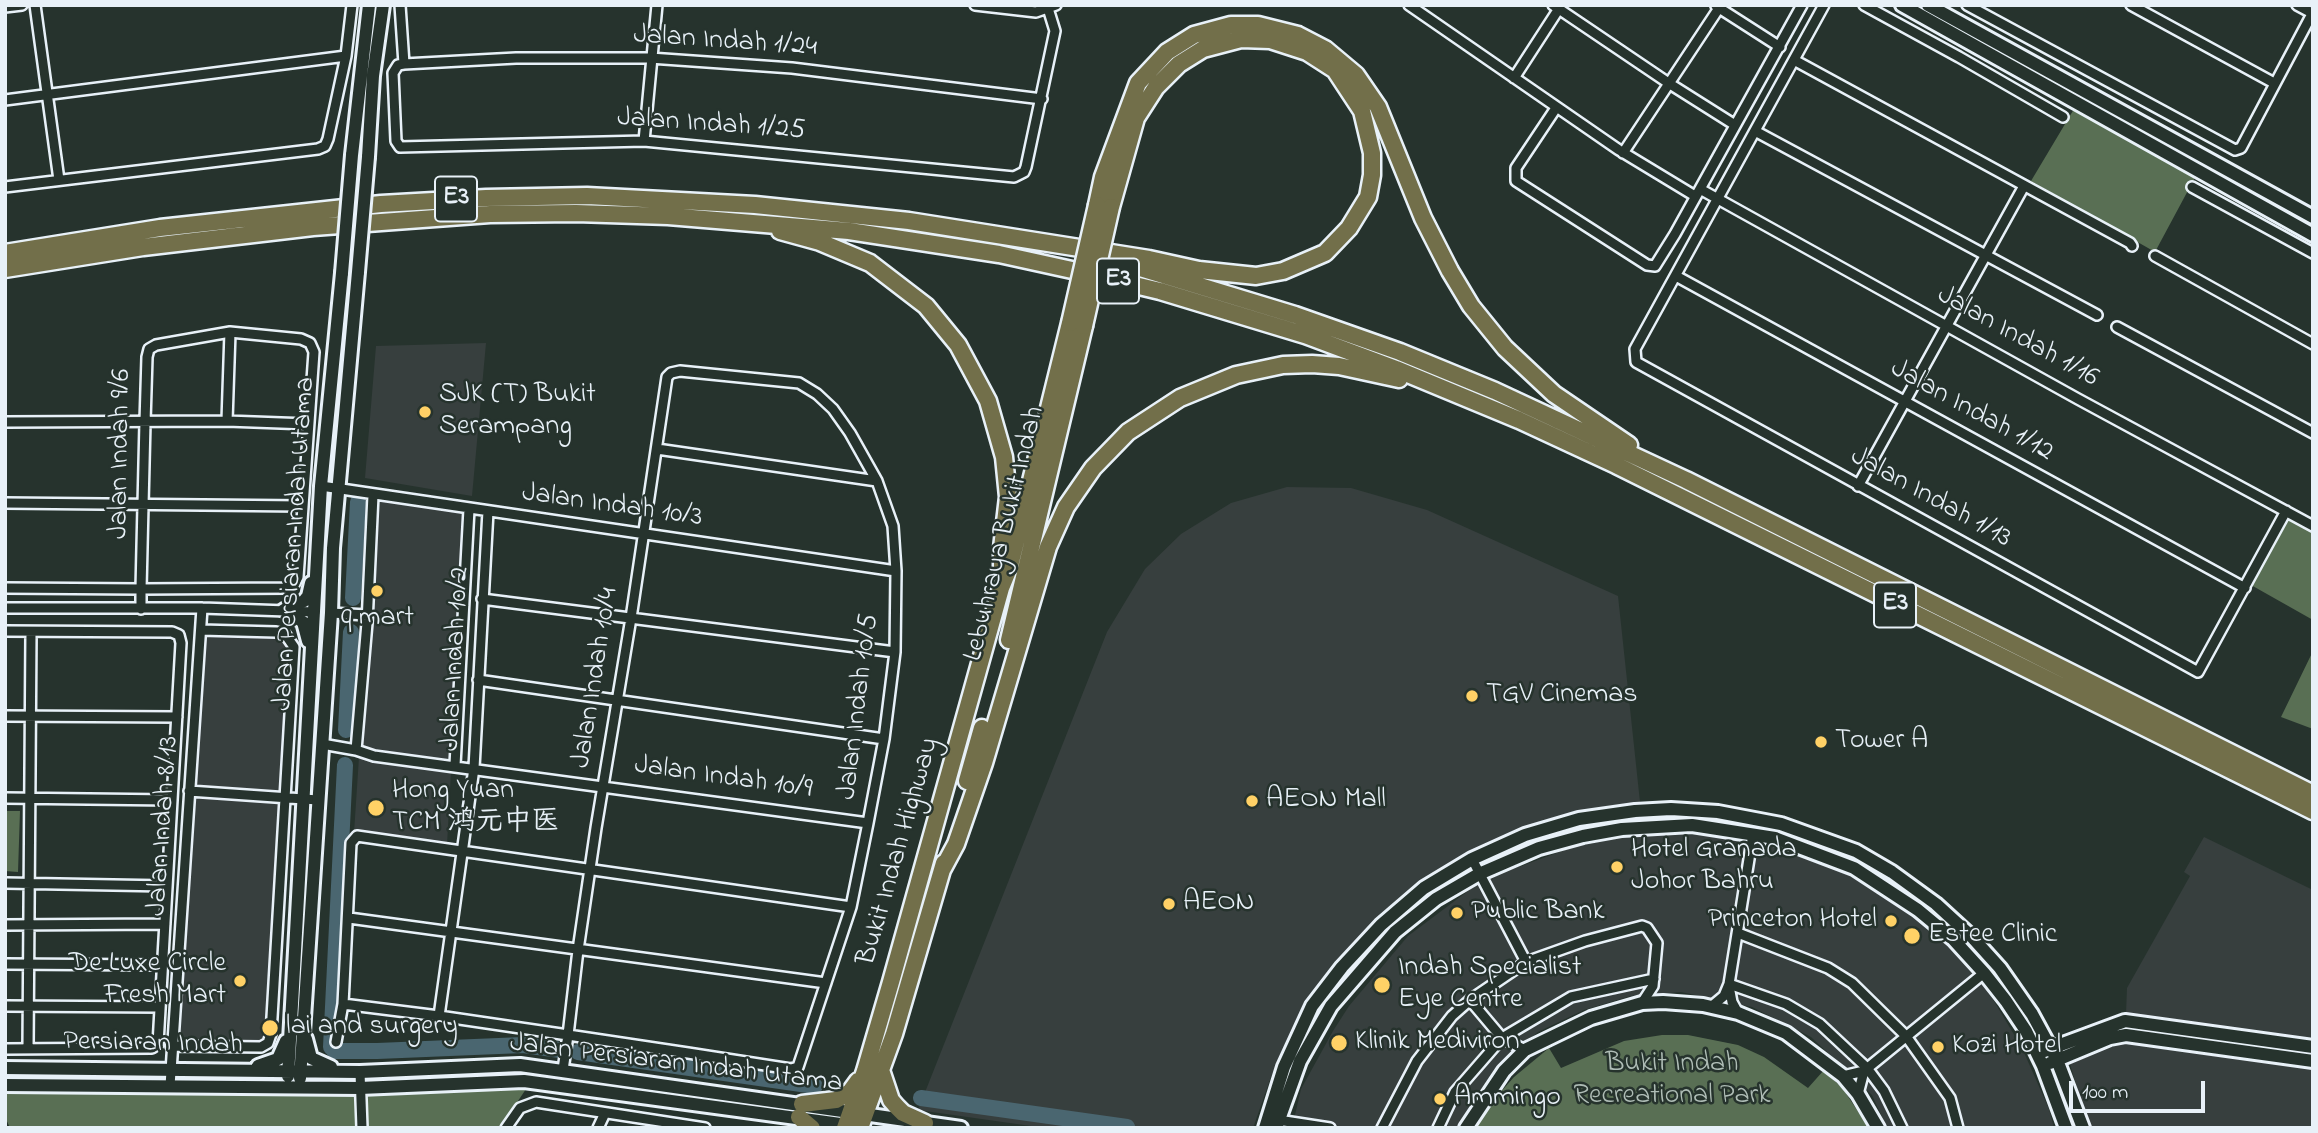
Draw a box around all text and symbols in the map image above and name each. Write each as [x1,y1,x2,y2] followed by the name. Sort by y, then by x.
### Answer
[632,20,818,66] street label: Jalan Indah 1/24
[616,103,806,149] street label: Jalan Indah 1/25
[435,176,477,222] road number: E3
[1097,258,1139,304] road number: E3
[1930,280,2104,396] street label: Jalan Indah 1/16
[1884,353,2058,471] street label: Jalan Indah 1/12
[104,369,140,539] street label: Jalan Indah 9/6
[268,376,324,712] street label: Jalan Persiaran Indah Utama
[439,379,596,445] place label: SJK (T) Bukit Serampang
[958,403,1054,665] street label: Lebuhraya Bukit Indah
[417,404,433,420] marker: SJK (T) Bukit Serampang
[1844,441,2016,557] street label: Jalan Indah 1/13
[519,478,705,536] street label: Jalan Indah 10/3
[435,566,479,752] street label: Jalan Indah 10/2
[1874,582,1916,628] road number: E3
[369,583,385,599] marker: q mart
[566,585,628,771] street label: Jalan Indah 10/4
[340,602,414,636] place label: q mart
[832,612,888,802] street label: Jalan Indah 10/5
[1486,679,1638,713] place label: TGV Cinemas
[1464,688,1480,704] marker: TGV Cinemas
[1835,725,1928,759] place label: Tower A
[851,734,949,970] street label: Bukit Indah Highway
[1813,734,1829,750] marker: Tower A
[142,735,188,917] street label: Jalan Indah 8/13
[632,750,814,808] street label: Jalan Indah 10/9
[392,775,559,841] place label: Hong Yuan TCM 鸿元中医
[1266,784,1386,818] place label: AEON Mall
[1244,793,1260,809] marker: AEON Mall
[366,798,386,818] marker: Hong Yuan TCM 鸿元中医
[1631,834,1797,900] place label: Hotel Granada Johor Bahru
[1609,859,1625,875] marker: Hotel Granada Johor Bahru
[1183,887,1255,921] place label: AEON
[1161,896,1177,912] marker: AEON
[1471,896,1605,930] place label: Public Bank
[1708,904,1877,938] place label: Princeton Hotel
[1449,905,1465,921] marker: Public Bank
[1883,913,1899,929] marker: Princeton Hotel
[1928,919,2057,953] place label: Estee Clinic
[1902,926,1922,946] marker: Estee Clinic
[69,948,226,1014] place label: De Luxe Circle Fresh Mart
[1398,952,1581,1018] place label: Indah Specialist Eye Centre
[232,973,248,989] marker: De Luxe Circle Fresh Mart
[1372,975,1392,995] marker: Indah Specialist Eye Centre
[286,1011,458,1045] place label: lai and surgery
[260,1018,280,1038] marker: lai and surgery
[1355,1026,1520,1060] place label: Klinik Mediviron
[63,1027,243,1063] street label: Persiaran Indah
[508,1028,844,1102] street label: Jalan Persiaran Indah Utama
[1952,1030,2061,1064] place label: Kozi Hotel
[1329,1033,1349,1053] marker: Klinik Mediviron
[1930,1039,1946,1055] marker: Kozi Hotel
[1573,1048,1771,1114] park label: Bukit Indah Recreational Park
[2073,1066,2210,1110] scale bar
[2082,1078,2128,1108] text: 100 m
[1454,1082,1561,1116] place label: Ammingo
[1432,1091,1448,1107] marker: Ammingo

